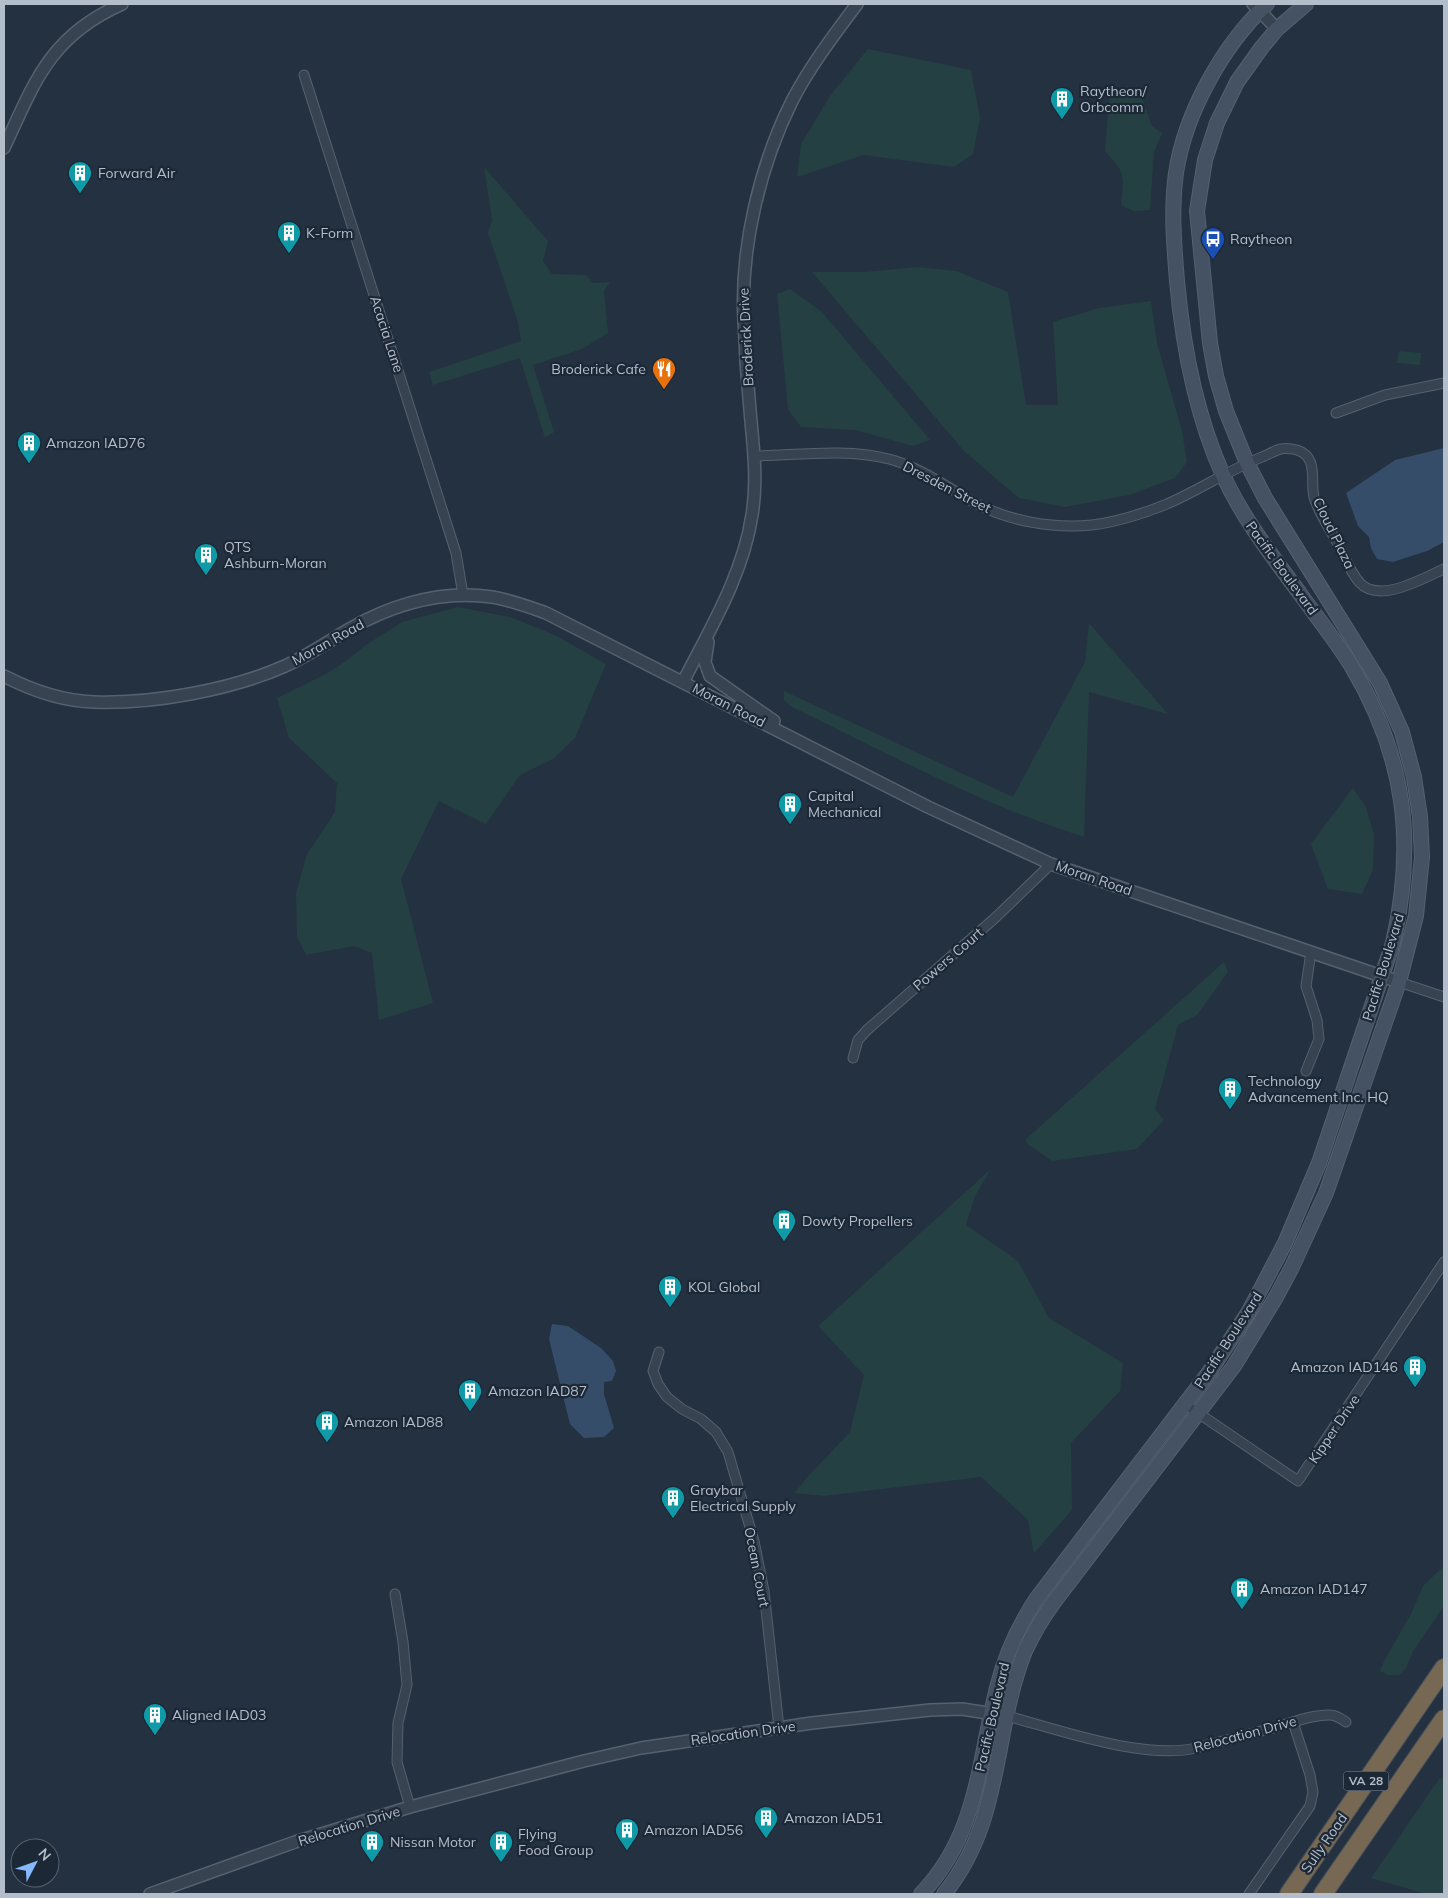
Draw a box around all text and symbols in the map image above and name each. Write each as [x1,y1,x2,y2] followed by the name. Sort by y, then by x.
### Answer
[1080,82,1147,116] place label: Raytheon/ Orbcomm
[1049,86,1075,120] building icon: Raytheon/ Orbcomm
[67,160,93,194] building icon: Forward Air
[98,164,176,182] place label: Forward Air
[276,220,302,254] building icon: K-Form
[306,224,353,242] place label: K-Form
[1200,226,1226,260] bus stop icon: Raytheon
[1230,230,1292,248] place label: Raytheon
[734,287,758,387] street label: Broderick Drive
[366,293,408,375] street label: Acacia Lane
[651,356,677,390] restaurant icon: Broderick Cafe
[551,360,646,378] place label: Broderick Cafe
[16,430,42,464] building icon: Amazon IAD76
[46,434,145,452] place label: Amazon IAD76
[900,457,994,517] street label: Dresden Street
[1309,494,1359,572] street label: Cloud Plaza
[1242,518,1322,618] street label: Pacific Boulevard
[224,538,327,572] place label: QTS Ashburn-Moran
[193,542,219,576] building icon: QTS Ashburn-Moran
[289,615,367,669] street label: Moran Road
[689,679,769,731] street label: Moran Road
[808,787,881,821] place label: Capital Mechanical
[777,791,803,825] building icon: Capital Mechanical
[1053,857,1135,899] street label: Moran Road
[1358,911,1408,1023] street label: Pacific Boulevard
[909,923,987,994] street label: Powers Court
[1248,1072,1389,1106] place label: Technology Advancement Inc. HQ
[1217,1076,1243,1110] building icon: Technology Advancement Inc. HQ
[771,1208,797,1242] building icon: Dowty Propellers
[802,1212,913,1230] place label: Dowty Propellers
[657,1274,683,1308] building icon: KOL Global
[688,1278,760,1296] place label: KOL Global
[1190,1288,1266,1392] street label: Pacific Boulevard
[1402,1354,1428,1388] building icon: Amazon IAD146
[1290,1358,1398,1376] place label: Amazon IAD146
[457,1378,483,1412] building icon: Amazon IAD87
[488,1382,587,1400] place label: Amazon IAD87
[1304,1391,1364,1467] street label: Kipper Drive
[314,1409,340,1443] building icon: Amazon IAD88
[344,1413,443,1431] place label: Amazon IAD88
[690,1481,797,1515] place label: Graybar Electrical Supply
[660,1485,686,1519] building icon: Graybar Electrical Supply
[740,1526,774,1609] street label: Ocean Court
[1229,1576,1255,1610] building icon: Amazon IAD147
[1260,1580,1368,1598] place label: Amazon IAD147
[971,1661,1013,1773] street label: Pacific Boulevard
[142,1702,168,1736] building icon: Aligned IAD03
[172,1706,266,1724] place label: Aligned IAD03
[1192,1712,1298,1756] street label: Relocation Drive
[689,1717,797,1749] street label: Relocation Drive
[1344,1772,1388,1790] road number: VA 28
[296,1802,402,1850] street label: Relocation Drive
[753,1805,779,1839] building icon: Amazon IAD51
[784,1809,883,1827] place label: Amazon IAD51
[1297,1810,1351,1876] street label: Sully Road
[614,1817,640,1851] building icon: Amazon IAD56
[644,1821,743,1839] place label: Amazon IAD56
[518,1825,593,1859] place label: Flying Food Group
[359,1829,385,1863] building icon: Nissan Motor
[488,1829,514,1863] building icon: Flying Food Group
[390,1833,477,1851] place label: Nissan Motor
[10,1838,60,1888] north arrow
[35,1845,55,1864] text: N

